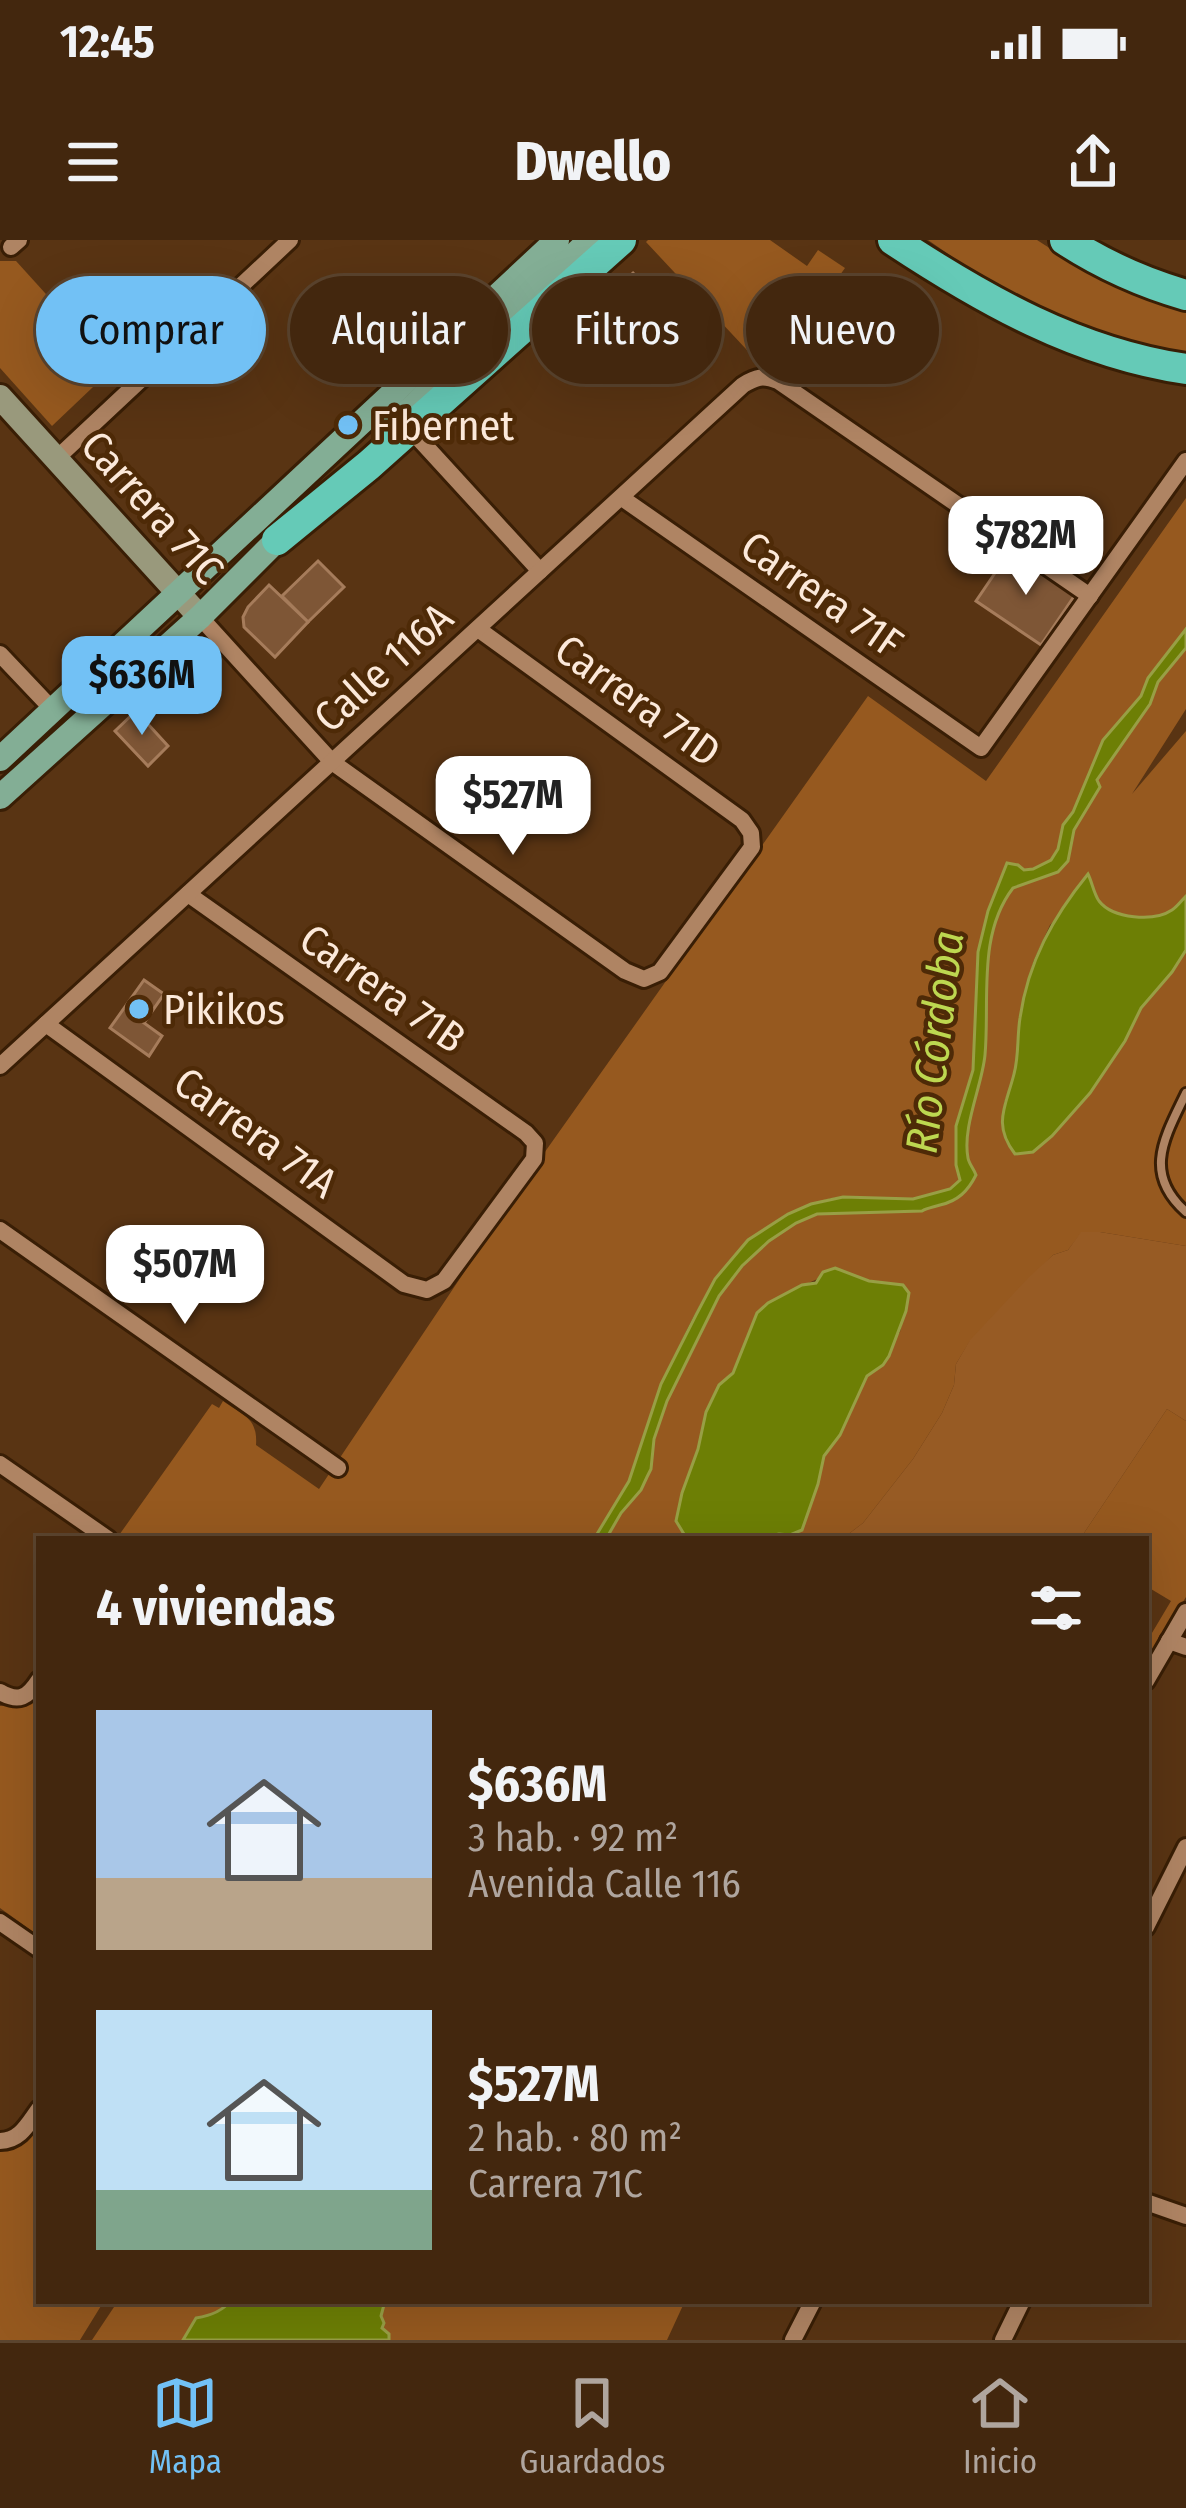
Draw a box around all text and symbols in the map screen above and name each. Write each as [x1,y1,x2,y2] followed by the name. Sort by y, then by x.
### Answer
[60,15,155,69] text: 12:45
[60,129,126,195] icon: menu
[1060,129,1126,195] icon: share
[515,130,671,194] text: Dwello
[36,276,266,384] chip: Comprar
[290,276,508,384] chip: Alquilar
[532,276,722,384] chip: Filtros
[746,276,939,384] chip: Nuevo
[372,401,514,451] place label: Fibernet
[335,412,361,438] marker: Fibernet
[71,421,234,594] street label: Carrera 71C
[942,496,1110,598] pin: $782M
[975,512,1077,558] text: $782M
[731,521,912,668] street label: Carrera 71F
[304,593,463,743] street label: Calle 116A
[545,624,730,777] street label: Carrera 71D
[58,636,226,738] pin: $636M
[89,652,195,698] text: $636M
[429,756,597,858] pin: $527M
[463,772,563,818] text: $527M
[290,914,475,1064] street label: Carrera 71B
[895,928,975,1157] water label: Río Córdoba
[163,985,285,1035] place label: Pikikos
[126,996,152,1022] marker: Pikikos
[164,1057,347,1209] street label: Carrera 71A
[101,1225,269,1327] pin: $507M
[133,1241,237,1287] text: $507M
[1023,1575,1089,1641] icon: filters
[96,1577,335,1639] text: 4 viviendas
[468,1753,607,1815] text: $636M
[192,1758,336,1902] icon: home
[468,1815,678,1861] text: 3 hab. · 92 m²
[468,1861,741,1907] text: Avenida Calle 116
[468,2053,600,2115] text: $527M
[192,2058,336,2202] icon: home
[468,2115,682,2161] text: 2 hab. · 80 m²
[468,2161,643,2207] text: Carrera 71C
[149,2370,222,2482] tab: Mapa
[519,2370,665,2482] tab: Guardados
[963,2370,1037,2482] tab: Inicio

